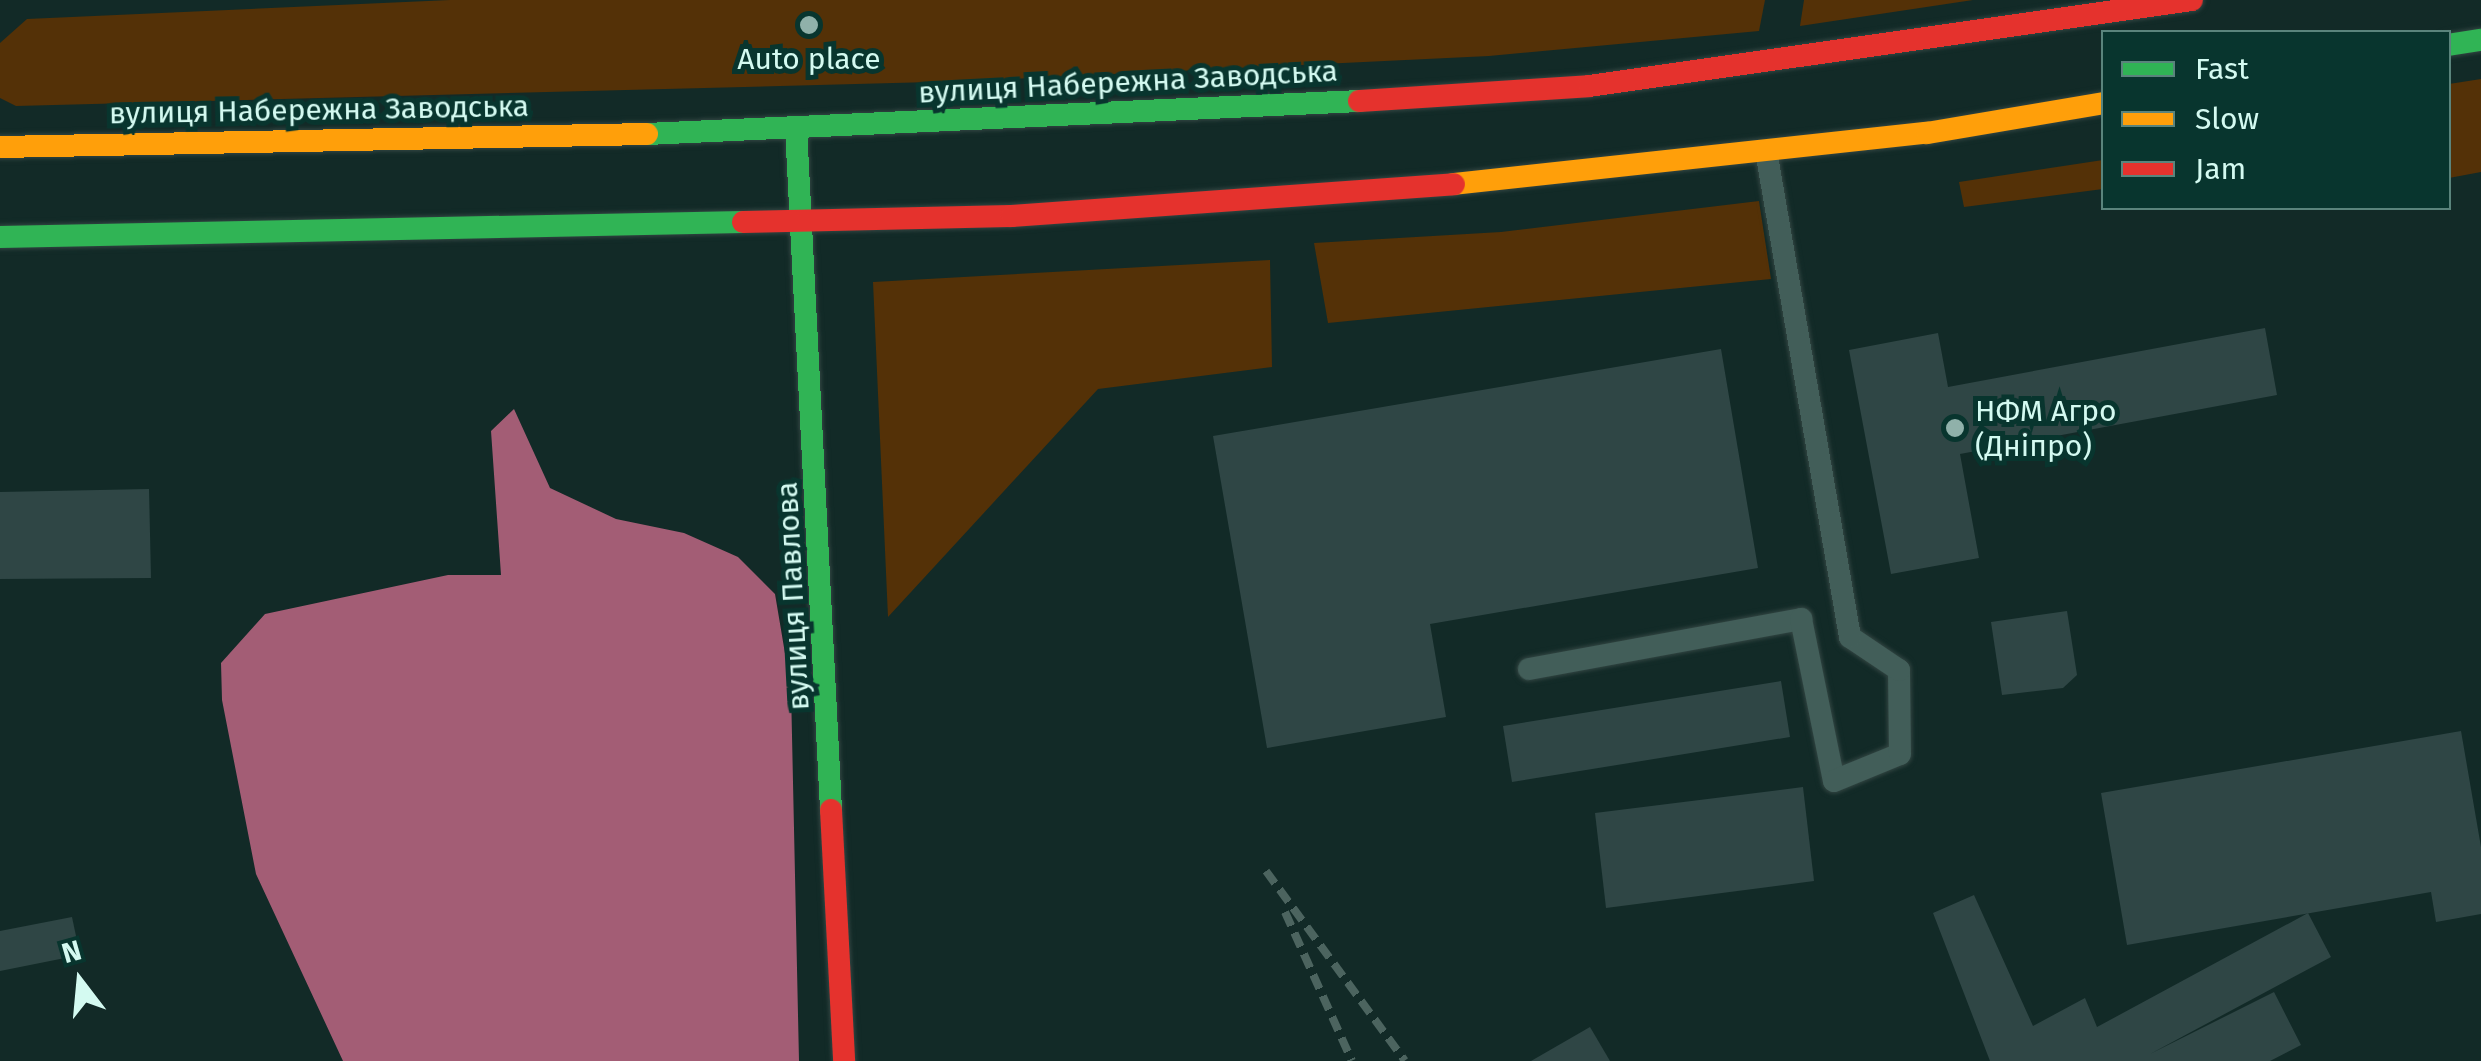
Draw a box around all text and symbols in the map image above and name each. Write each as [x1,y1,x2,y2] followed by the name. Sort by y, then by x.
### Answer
[798,14,820,36] marker: Auto place
[2101,30,2451,210] legend
[737,41,881,77] place label: Auto place
[2195,51,2249,87] text: Fast
[917,53,1339,111] street label: вулиця Набережна Заводська
[109,88,529,132] street label: вулиця Набережна Заводська
[2195,101,2259,137] text: Slow
[2195,151,2246,187] text: Jam
[1975,393,2116,464] place label: НФМ Агро (Дніпро)
[1944,417,1966,439] marker: НФМ Агро (Дніпро)
[769,481,817,711] street label: вулиця Павлова
[30,931,130,1031] north arrow
[58,933,85,970] text: N

